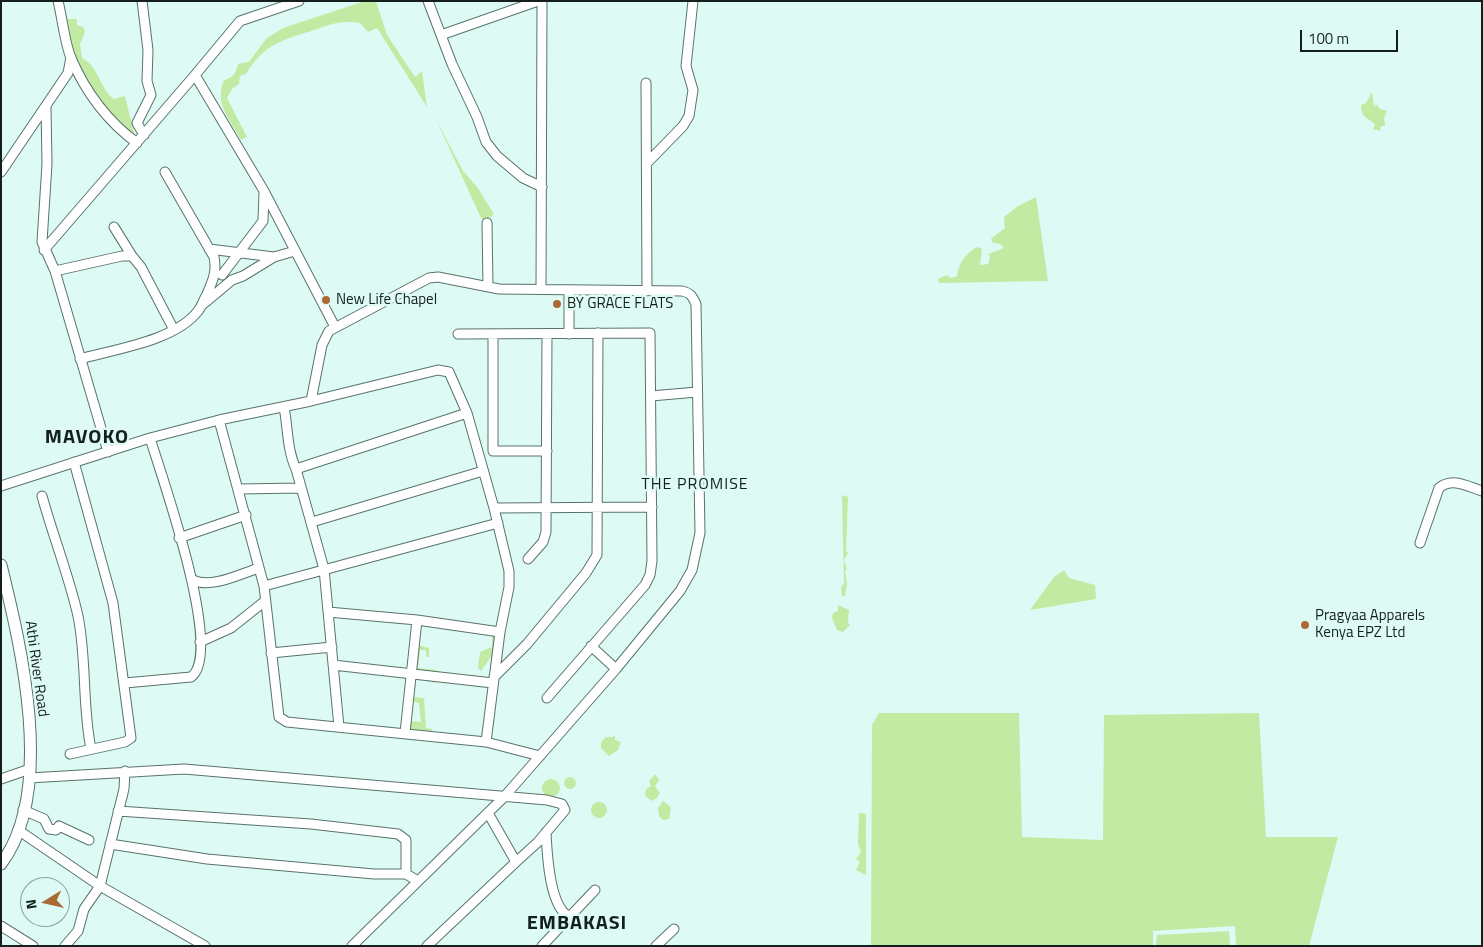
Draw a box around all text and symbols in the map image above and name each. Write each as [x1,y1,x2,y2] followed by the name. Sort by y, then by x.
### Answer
[1303,20,1400,52] scale bar
[1308,27,1349,50] text: 100 m
[336,291,437,309] place label: New Life Chapel
[320,294,332,306] marker: New Life Chapel
[567,295,673,313] place label: BY GRACE FLATS
[551,298,563,310] marker: BY GRACE FLATS
[44,426,130,450] district label: MAVOKO
[640,475,750,495] district label: THE PROMISE
[1315,607,1425,642] place label: Pragyaa Apparels Kenya EPZ Ltd
[1299,619,1311,631] marker: Pragyaa Apparels Kenya EPZ Ltd
[20,620,52,718] street label: Athi River Road
[20,877,70,927] north arrow
[20,898,42,911] text: N
[526,912,628,936] district label: EMBAKASI

